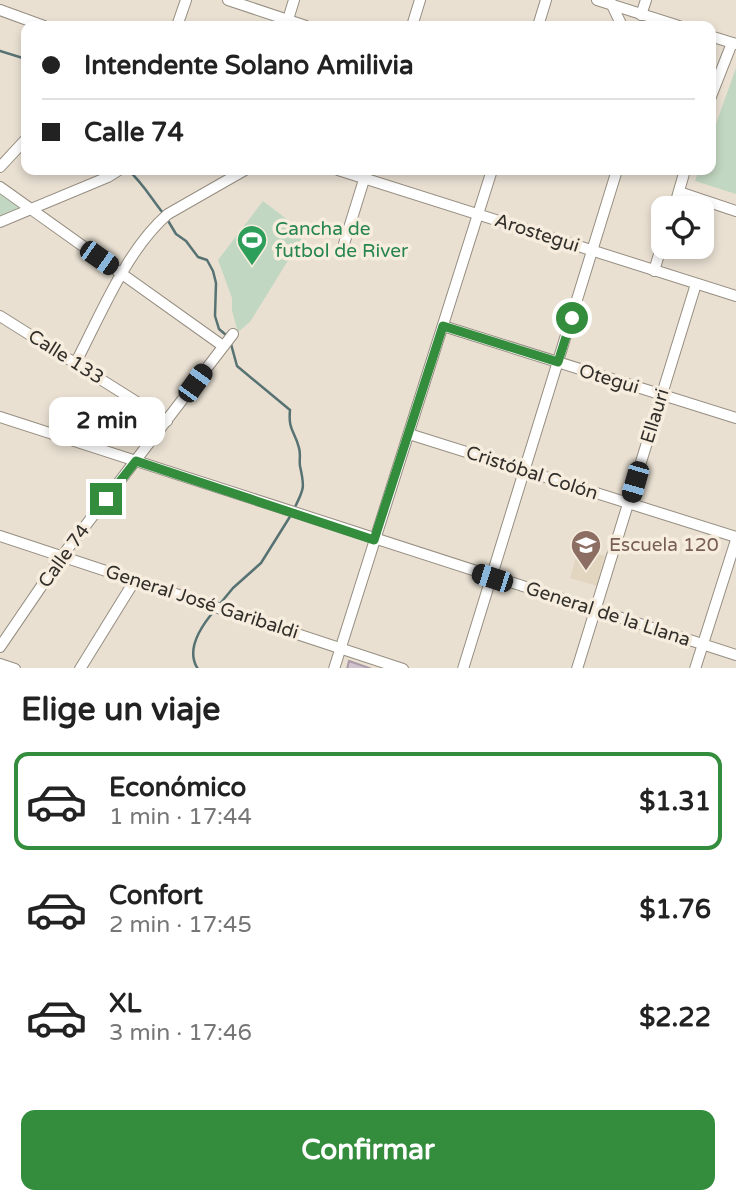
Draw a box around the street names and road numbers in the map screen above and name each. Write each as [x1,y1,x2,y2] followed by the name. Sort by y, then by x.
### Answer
[492,209,582,257] street label: Arostegui
[24,325,108,389] street label: Calle 133
[576,359,642,399] street label: Otegui
[636,386,674,446] street label: Ellauri
[463,441,601,505] street label: Cristóbal Colón
[34,520,94,592] street label: Calle 74
[103,560,301,644] street label: General José Garibaldi
[523,577,693,651] street label: General de la Llana

